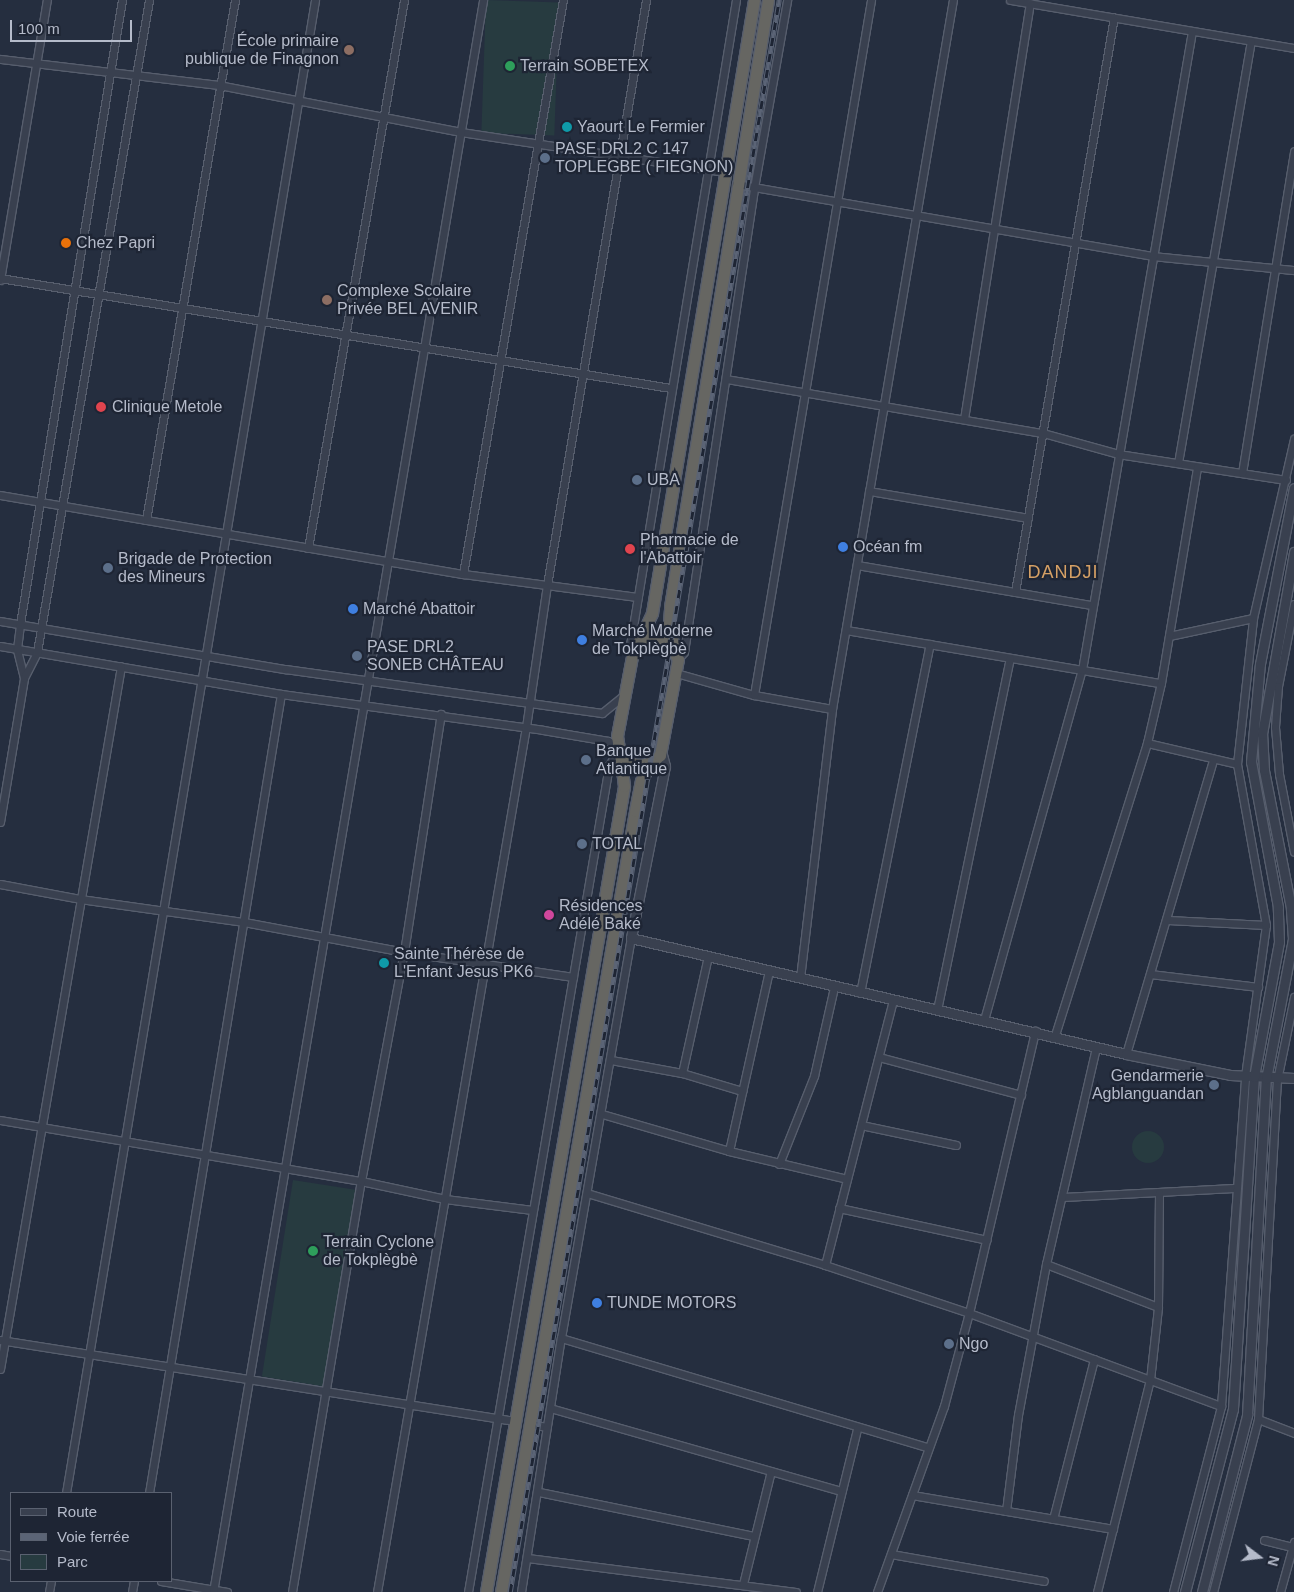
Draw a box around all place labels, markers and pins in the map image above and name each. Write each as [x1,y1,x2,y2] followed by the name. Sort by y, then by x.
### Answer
[185,31,339,69] place label: École primaire publique de Finagnon
[343,44,355,56] marker: École primaire publique de Finagnon
[520,56,649,76] place label: Terrain SOBETEX
[504,60,516,72] marker: Terrain SOBETEX
[577,117,705,137] place label: Yaourt Le Fermier
[561,121,573,133] marker: Yaourt Le Fermier
[555,139,733,177] place label: PASE DRL2 C 147 TOPLEGBE ( FIEGNON)
[539,152,551,164] marker: PASE DRL2 C 147 TOPLEGBE ( FIEGNON)
[76,233,155,253] place label: Chez Papri
[60,237,72,249] marker: Chez Papri
[337,281,480,319] place label: Complexe Scolaire Privée BEL AVENIR
[321,294,333,306] marker: Complexe Scolaire Privée BEL AVENIR
[112,397,222,417] place label: Clinique Metole
[94,400,108,414] marker: Clinique Metole
[647,470,680,490] place label: UBA
[631,474,643,486] marker: UBA
[640,530,739,568] place label: Pharmacie de l'Abattoir
[853,537,922,557] place label: Océan fm
[837,541,849,553] marker: Océan fm
[624,543,636,555] marker: Pharmacie de l'Abattoir
[118,549,272,587] place label: Brigade de Protection des Mineurs
[102,562,114,574] marker: Brigade de Protection des Mineurs
[363,599,476,619] place label: Marché Abattoir
[347,603,359,615] marker: Marché Abattoir
[592,621,713,659] place label: Marché Moderne de Tokplègbè
[576,634,588,646] marker: Marché Moderne de Tokplègbè
[367,637,504,675] place label: PASE DRL2 SONEB CHÂTEAU
[351,650,363,662] marker: PASE DRL2 SONEB CHÂTEAU
[596,741,667,779] place label: Banque Atlantique
[580,754,592,766] marker: Banque Atlantique
[592,834,642,854] place label: TOTAL
[576,838,588,850] marker: TOTAL
[559,896,643,934] place label: Résidences Adélé Baké
[543,909,555,921] marker: Résidences Adélé Baké
[394,944,533,982] place label: Sainte Thérèse de L'Enfant Jesus PK6
[378,957,390,969] marker: Sainte Thérèse de L'Enfant Jesus PK6
[1092,1066,1204,1104] place label: Gendarmerie Agblanguandan
[1208,1079,1220,1091] marker: Gendarmerie Agblanguandan
[323,1232,434,1270] place label: Terrain Cyclone de Tokplègbè
[307,1245,319,1257] marker: Terrain Cyclone de Tokplègbè
[607,1293,736,1313] place label: TUNDE MOTORS
[591,1297,603,1309] marker: TUNDE MOTORS
[959,1334,988,1354] place label: Ngo
[943,1338,955,1350] marker: Ngo

